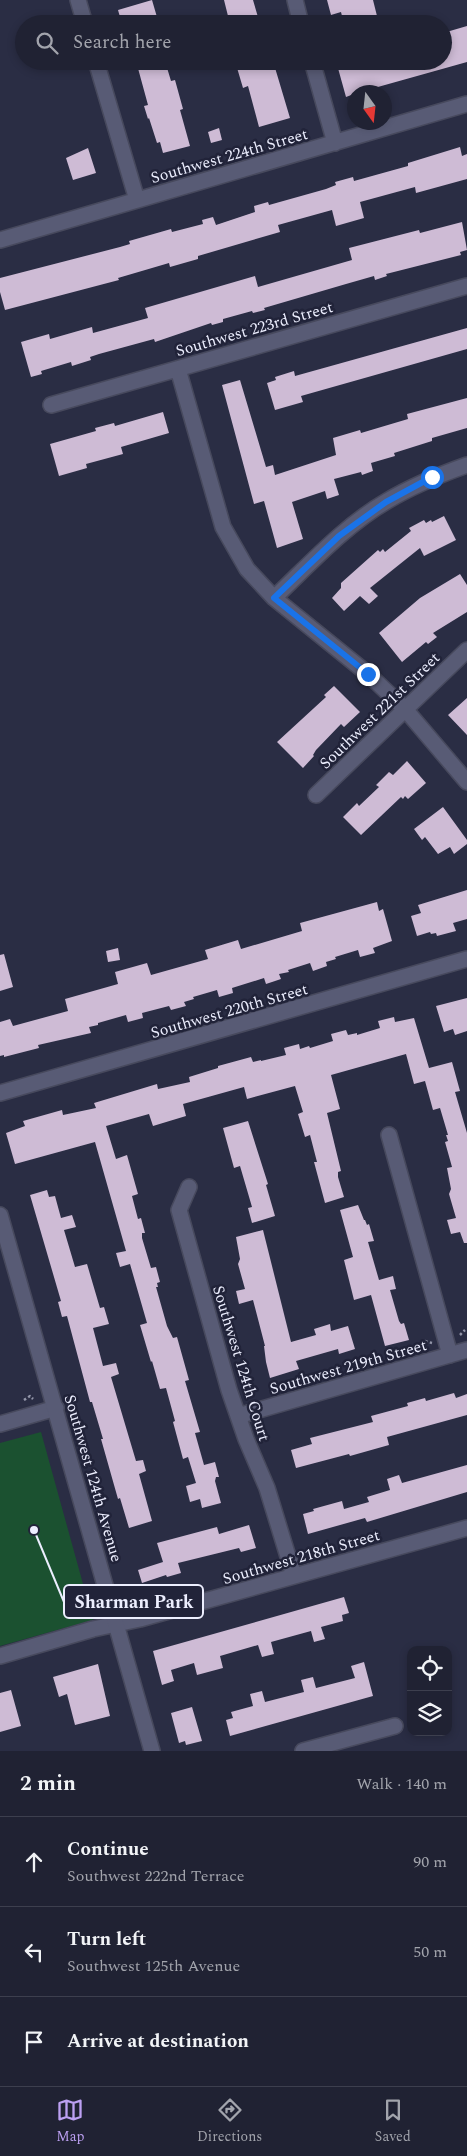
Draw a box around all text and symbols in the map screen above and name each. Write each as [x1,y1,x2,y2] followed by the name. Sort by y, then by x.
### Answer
[15,15,452,70] search box
[73,28,172,57] text: Search here
[33,29,61,57] icon: search
[347,85,392,130] north arrow
[148,122,311,190] street label: Southwest 224th Street
[173,295,336,363] street label: Southwest 223rd Street
[421,466,444,489] route start
[314,646,446,775] street label: Southwest 221st Street
[357,663,380,686] route end
[148,977,311,1045] street label: Southwest 220th Street
[206,1282,276,1444] street label: Southwest 124th Court
[267,1333,430,1401] street label: Southwest 219th Street
[58,1392,128,1565] street label: Southwest 124th Avenue
[220,1523,383,1591] street label: Southwest 218th Street
[64,1585,203,1618] callout: Sharman Park
[74,1589,194,1616] text: Sharman Park
[407,1646,452,1736] map controls
[407,1646,452,1691] button: locate
[407,1691,452,1736] button: layers
[20,1768,76,1800] text: 2 min
[356,1772,447,1796] text: Walk · 140 m
[67,1835,149,1864] text: Continue
[20,1848,48,1876] icon: ahead
[413,1850,447,1874] text: 90 m
[67,1864,245,1888] text: Southwest 222nd Terrace
[67,1925,146,1954] text: Turn left
[20,1938,48,1966] icon: left
[413,1940,447,1964] text: 50 m
[67,1954,240,1978] text: Southwest 125th Avenue
[67,2027,249,2056] text: Arrive at destination
[20,2028,48,2056] icon: arrive
[56,2096,84,2147] tab: Map
[197,2096,262,2147] tab: Directions
[375,2096,411,2147] tab: Saved

